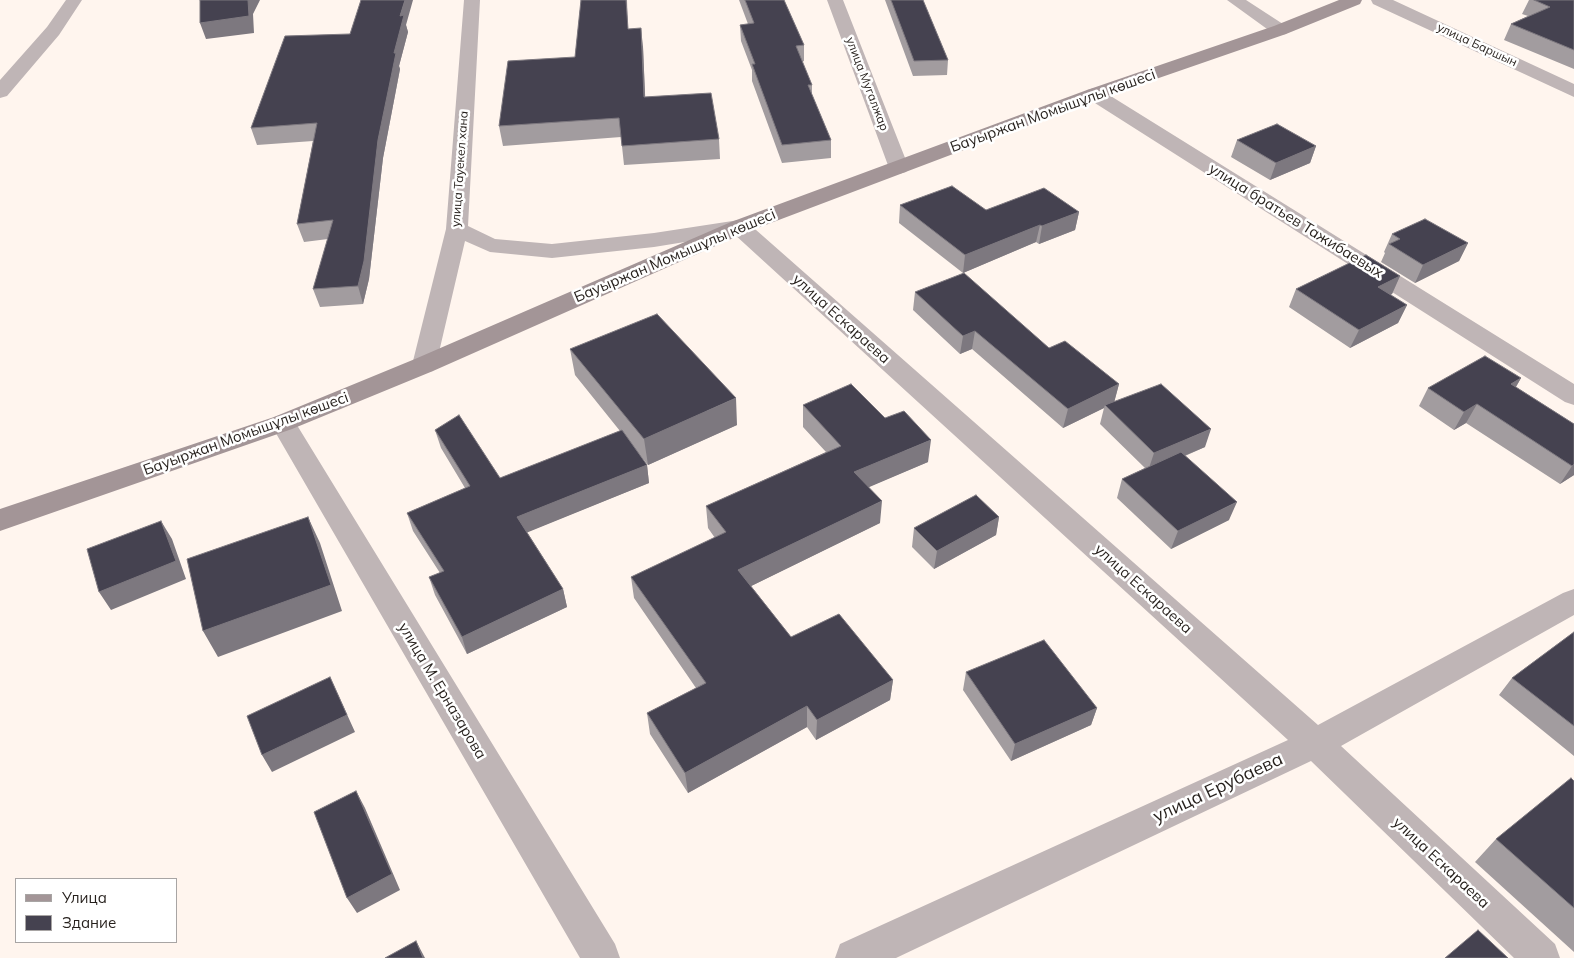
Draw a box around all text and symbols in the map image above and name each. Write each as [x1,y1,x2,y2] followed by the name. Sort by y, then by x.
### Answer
[1435,20,1519,70] street label: улица Баршын
[843,35,891,133] street label: улица Мугалжар
[948,65,1158,157] street label: Бауыржан Момышұлы көшесі
[449,110,471,228] street label: улица Тауекел хана
[1205,160,1387,282] street label: улица братьев Тажибаевых
[572,205,778,307] street label: Бауыржан Момышұлы көшесі
[788,270,894,368] street label: улица Ескараева
[141,388,351,480] street label: Бауыржан Момышұлы көшесі
[1090,540,1196,638] street label: улица Ескараева
[394,619,490,763] street label: улица М. Ерназарова
[1150,748,1286,828] street label: улица Ерубаева
[1389,814,1493,912] street label: улица Ескараева
[15,878,178,943] legend
[62,888,107,907] text: Улица
[62,913,116,932] text: Здание

